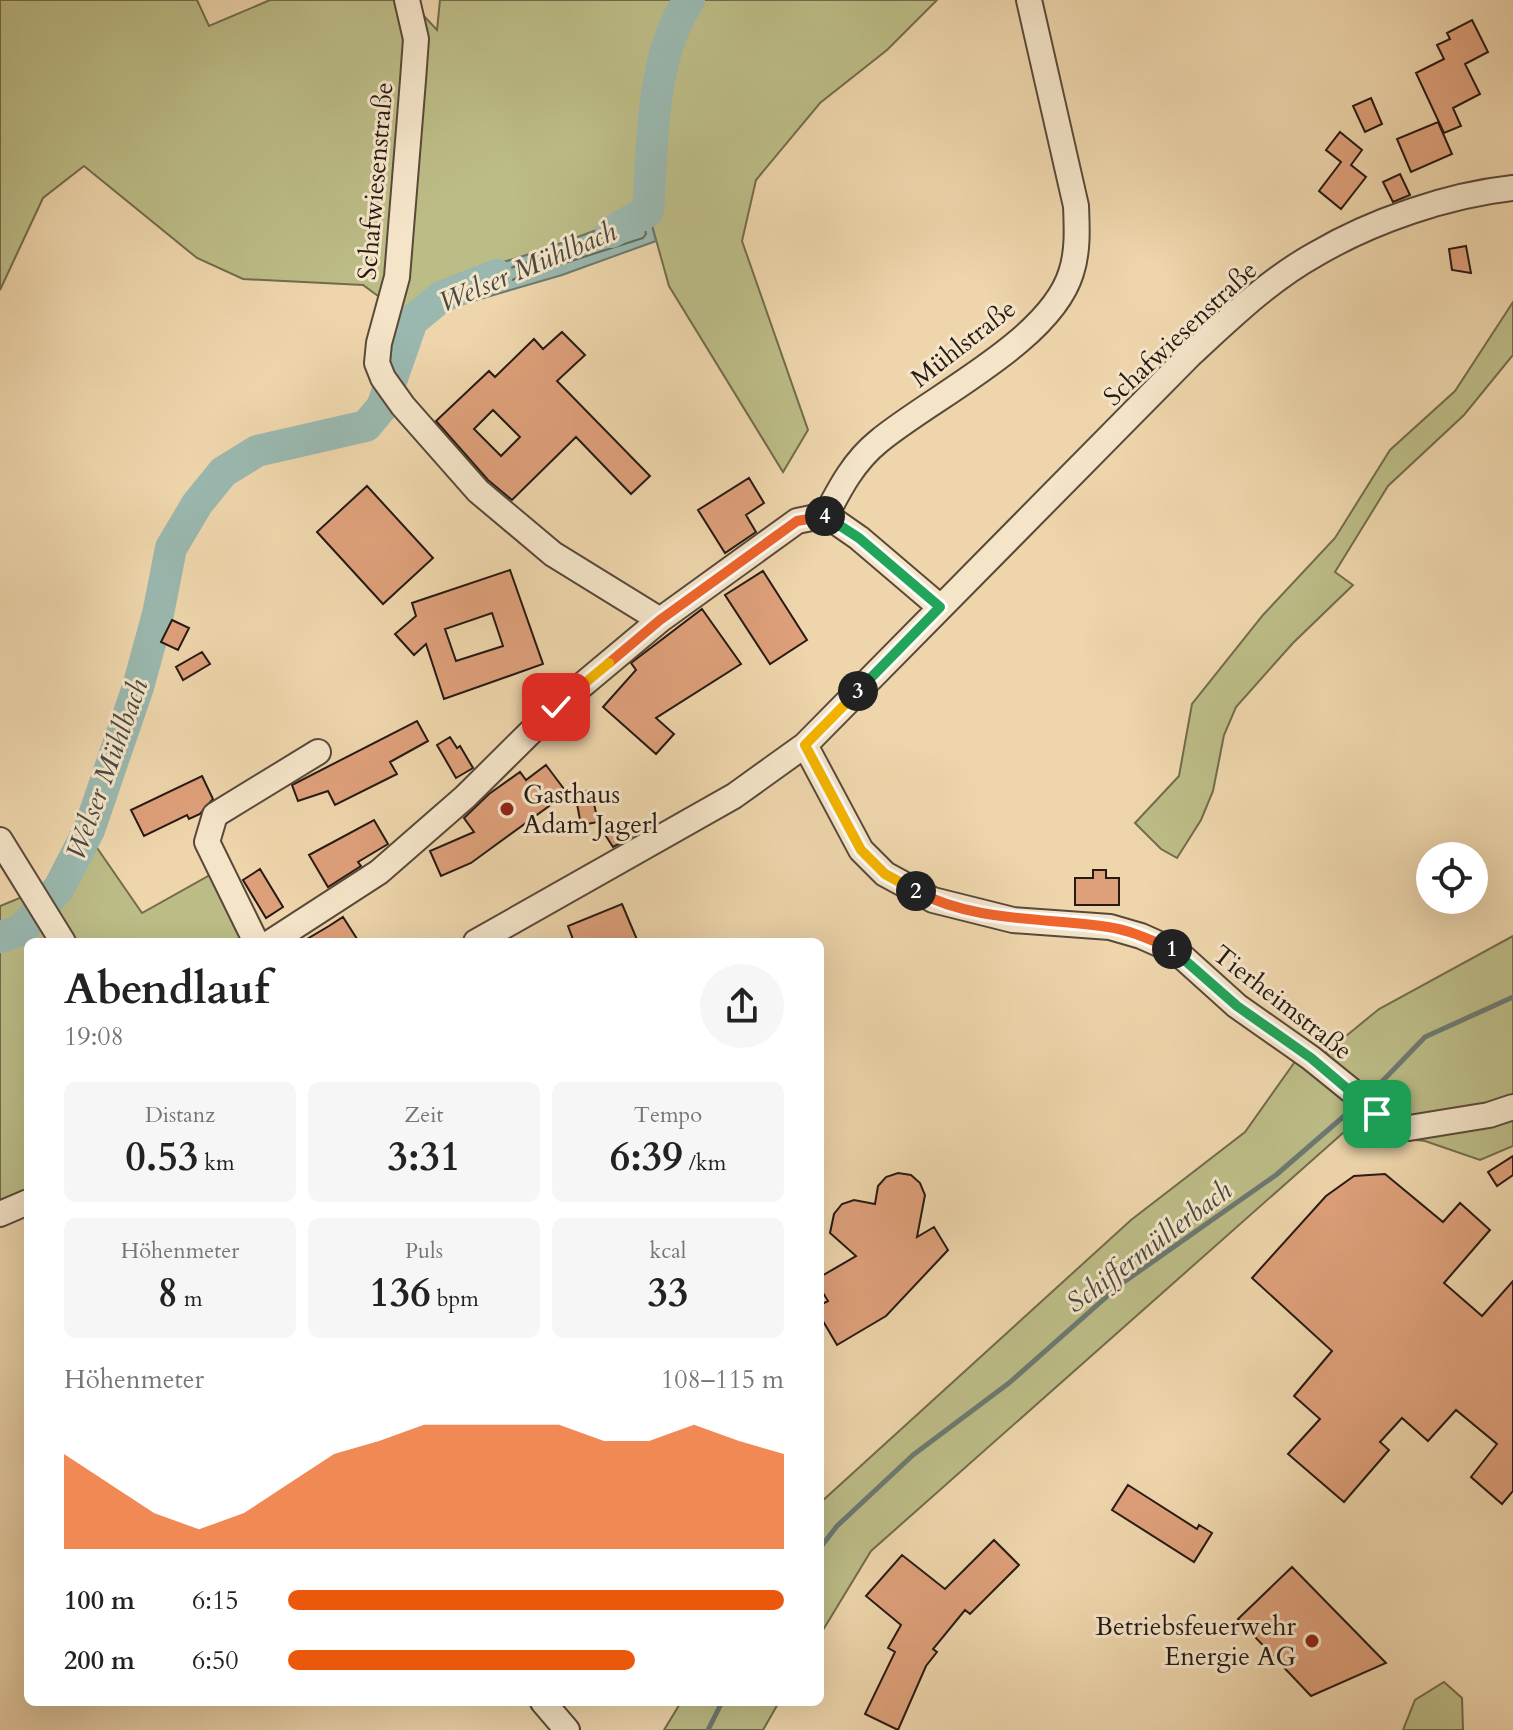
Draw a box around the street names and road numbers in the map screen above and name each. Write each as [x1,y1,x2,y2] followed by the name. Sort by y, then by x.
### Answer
[349,81,402,281] street label: Schafwiesenstraße
[1096,253,1265,414] street label: Schafwiesenstraße
[903,291,1023,396] street label: Mühlstraße
[1206,937,1360,1068] street label: Tierheimstraße

